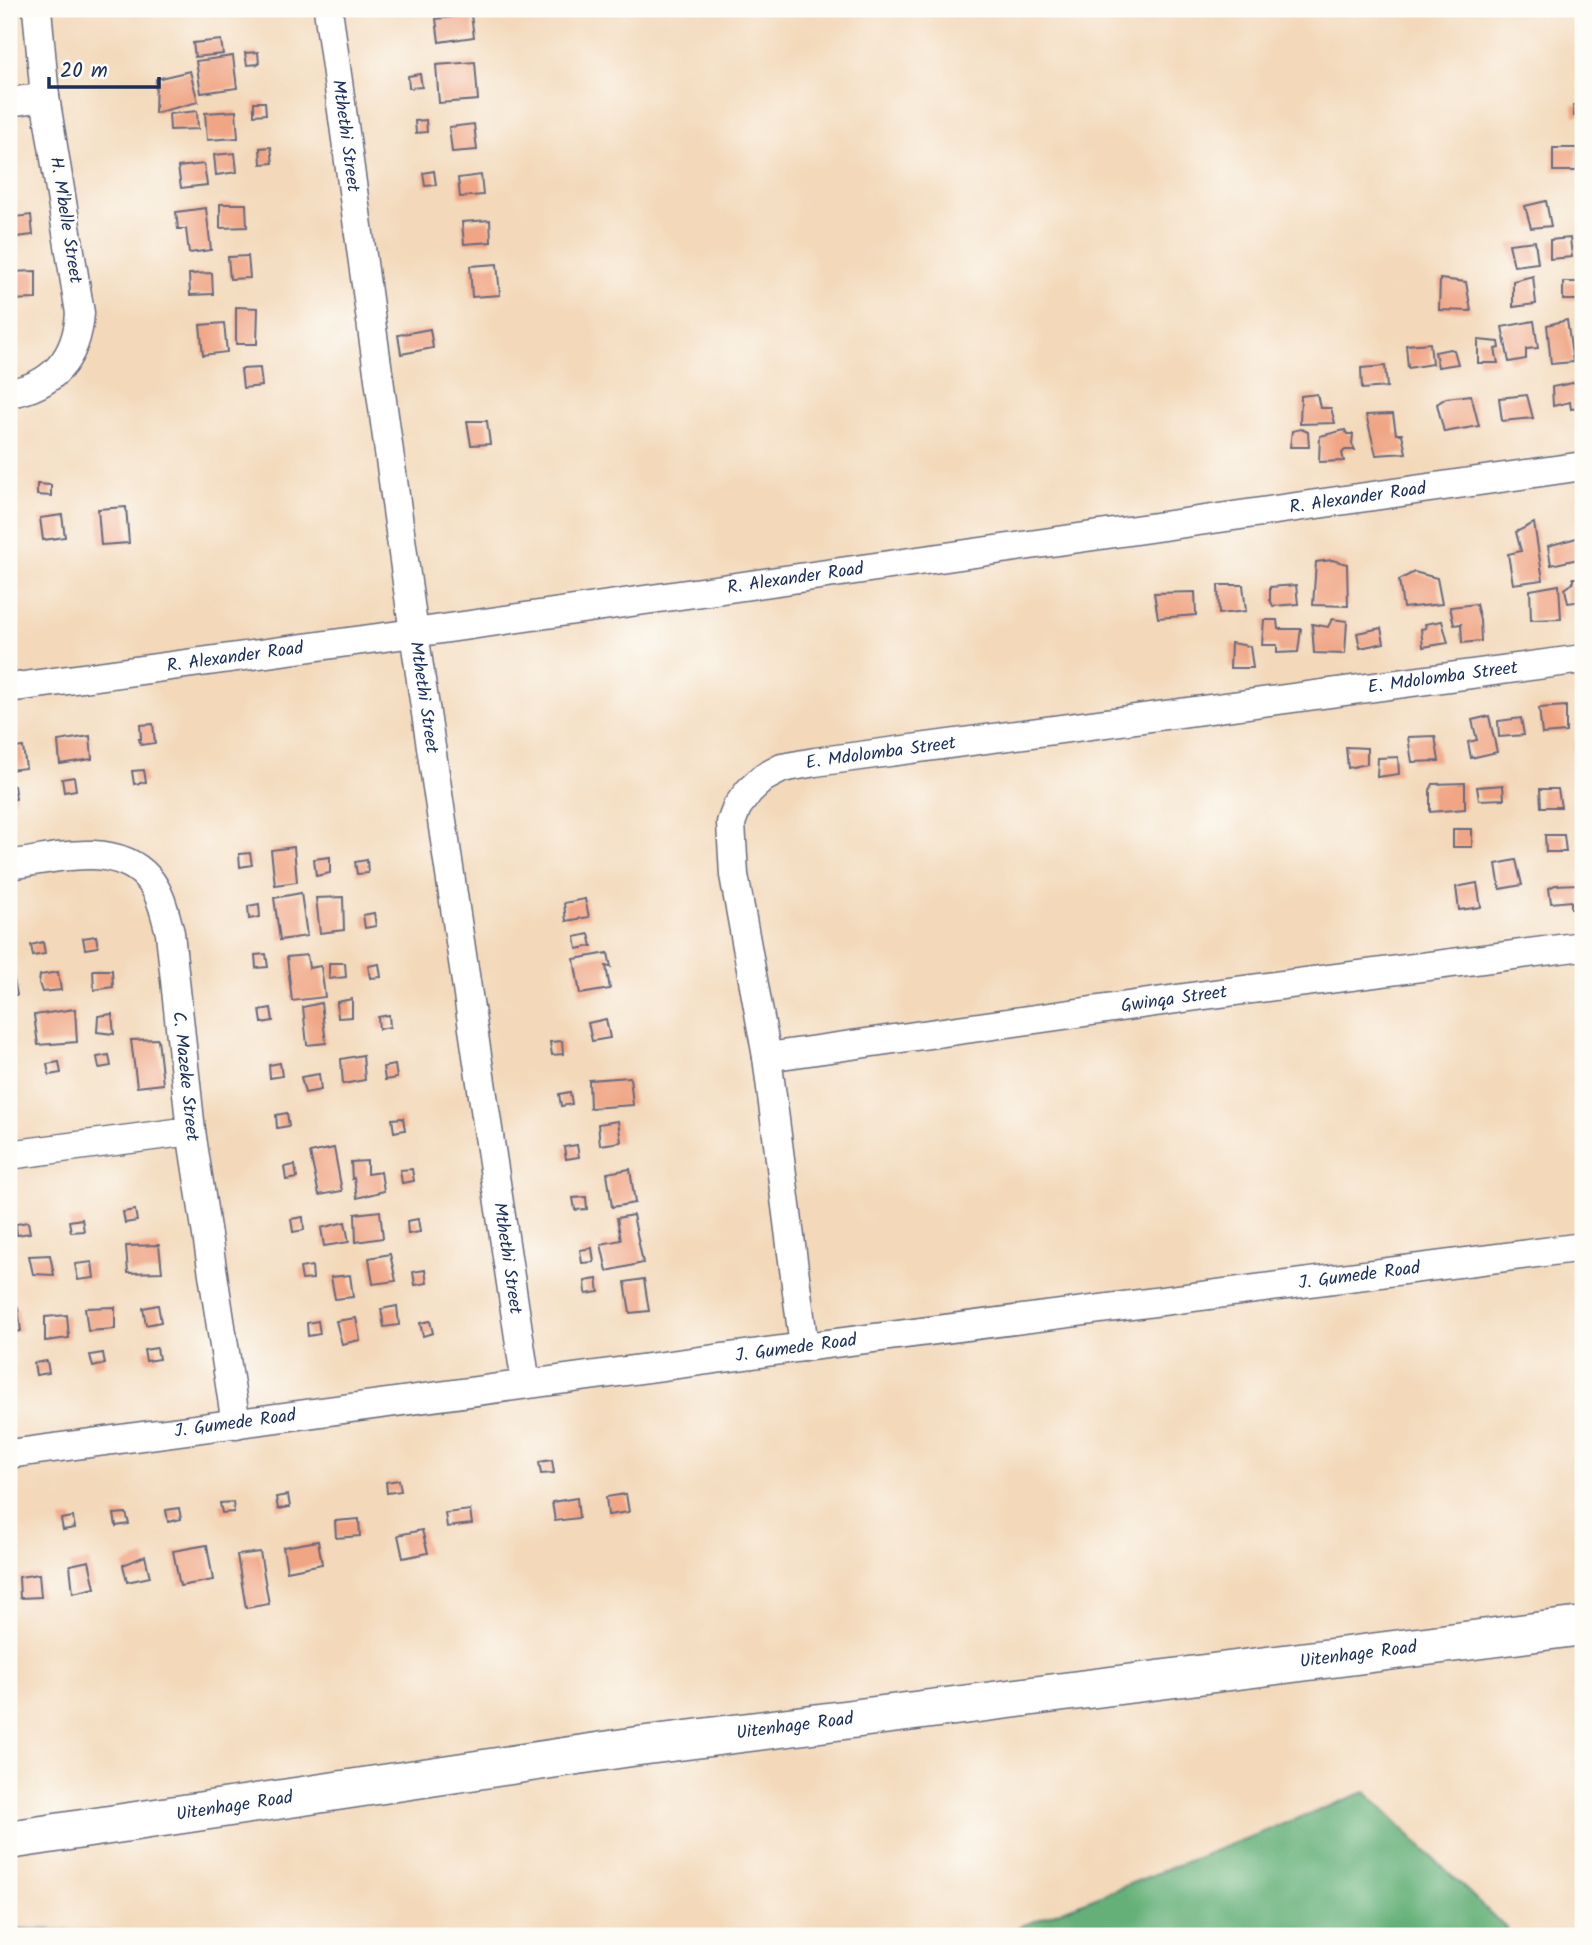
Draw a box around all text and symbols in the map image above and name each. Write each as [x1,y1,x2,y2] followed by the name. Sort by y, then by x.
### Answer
[49,46,159,90] scale bar
[60,55,108,88] text: 20 m
[323,78,368,195] street label: Mthethi Street
[41,155,89,286] street label: H. M'belle Street
[1288,474,1429,522] street label: R. Alexander Road
[725,554,867,603] street label: R. Alexander Road
[165,634,306,681] street label: R. Alexander Road
[401,639,446,756] street label: Mthethi Street
[1366,653,1521,702] street label: E. Mdolomba Street
[803,729,959,778] street label: E. Mdolomba Street
[1119,978,1230,1021] street label: Gwinqa Street
[164,1010,207,1144] street label: C. Mazeke Street
[485,1200,530,1317] street label: Mthethi Street
[1297,1253,1423,1298] street label: J. Gumede Road
[733,1326,859,1371] street label: J. Gumede Road
[172,1401,299,1446] street label: J. Gumede Road
[1298,1633,1420,1676] street label: Uitenhage Road
[734,1704,856,1748] street label: Uitenhage Road
[174,1783,296,1829] street label: Uitenhage Road

